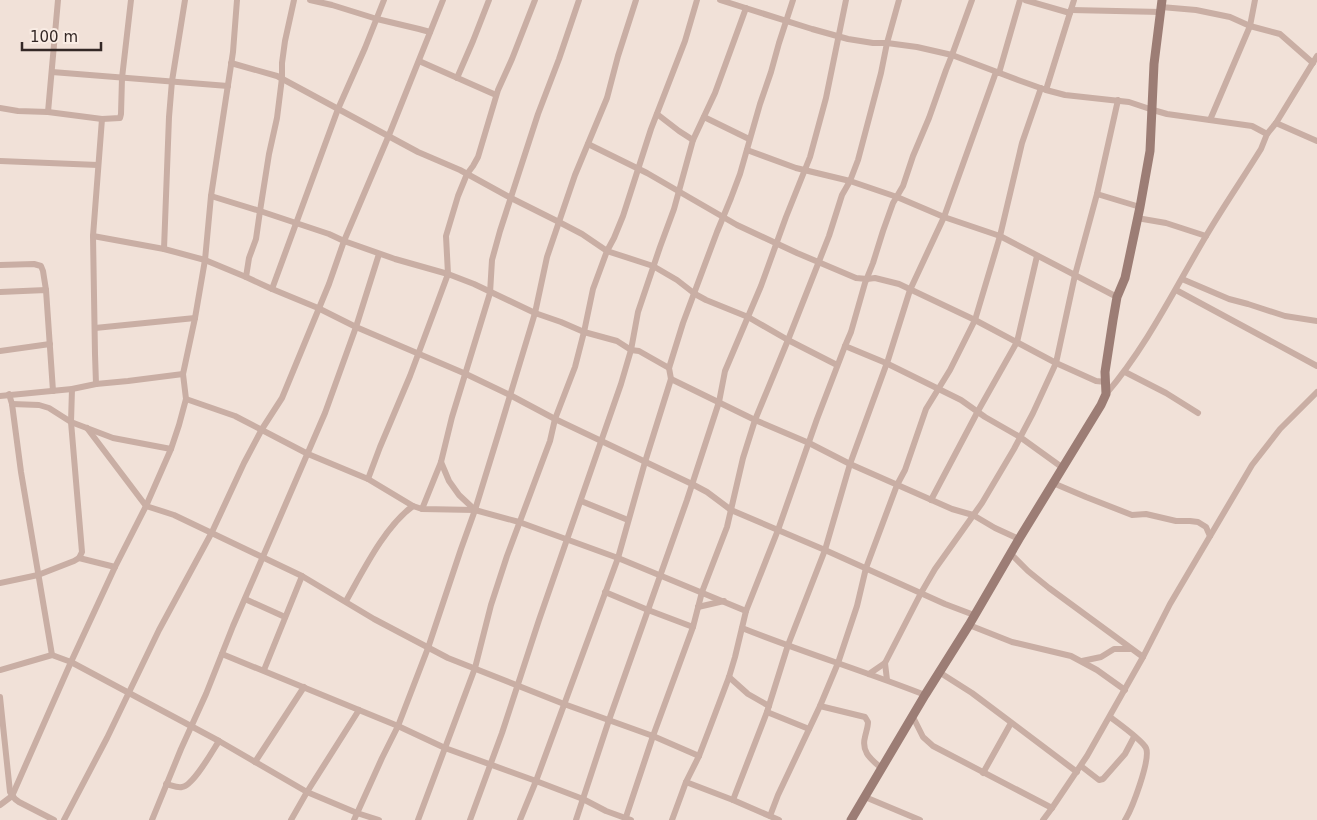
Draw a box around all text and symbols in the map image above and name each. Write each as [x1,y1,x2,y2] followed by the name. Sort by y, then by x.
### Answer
[22,20,101,52] scale bar
[30,28,78,46] text: 100 m

